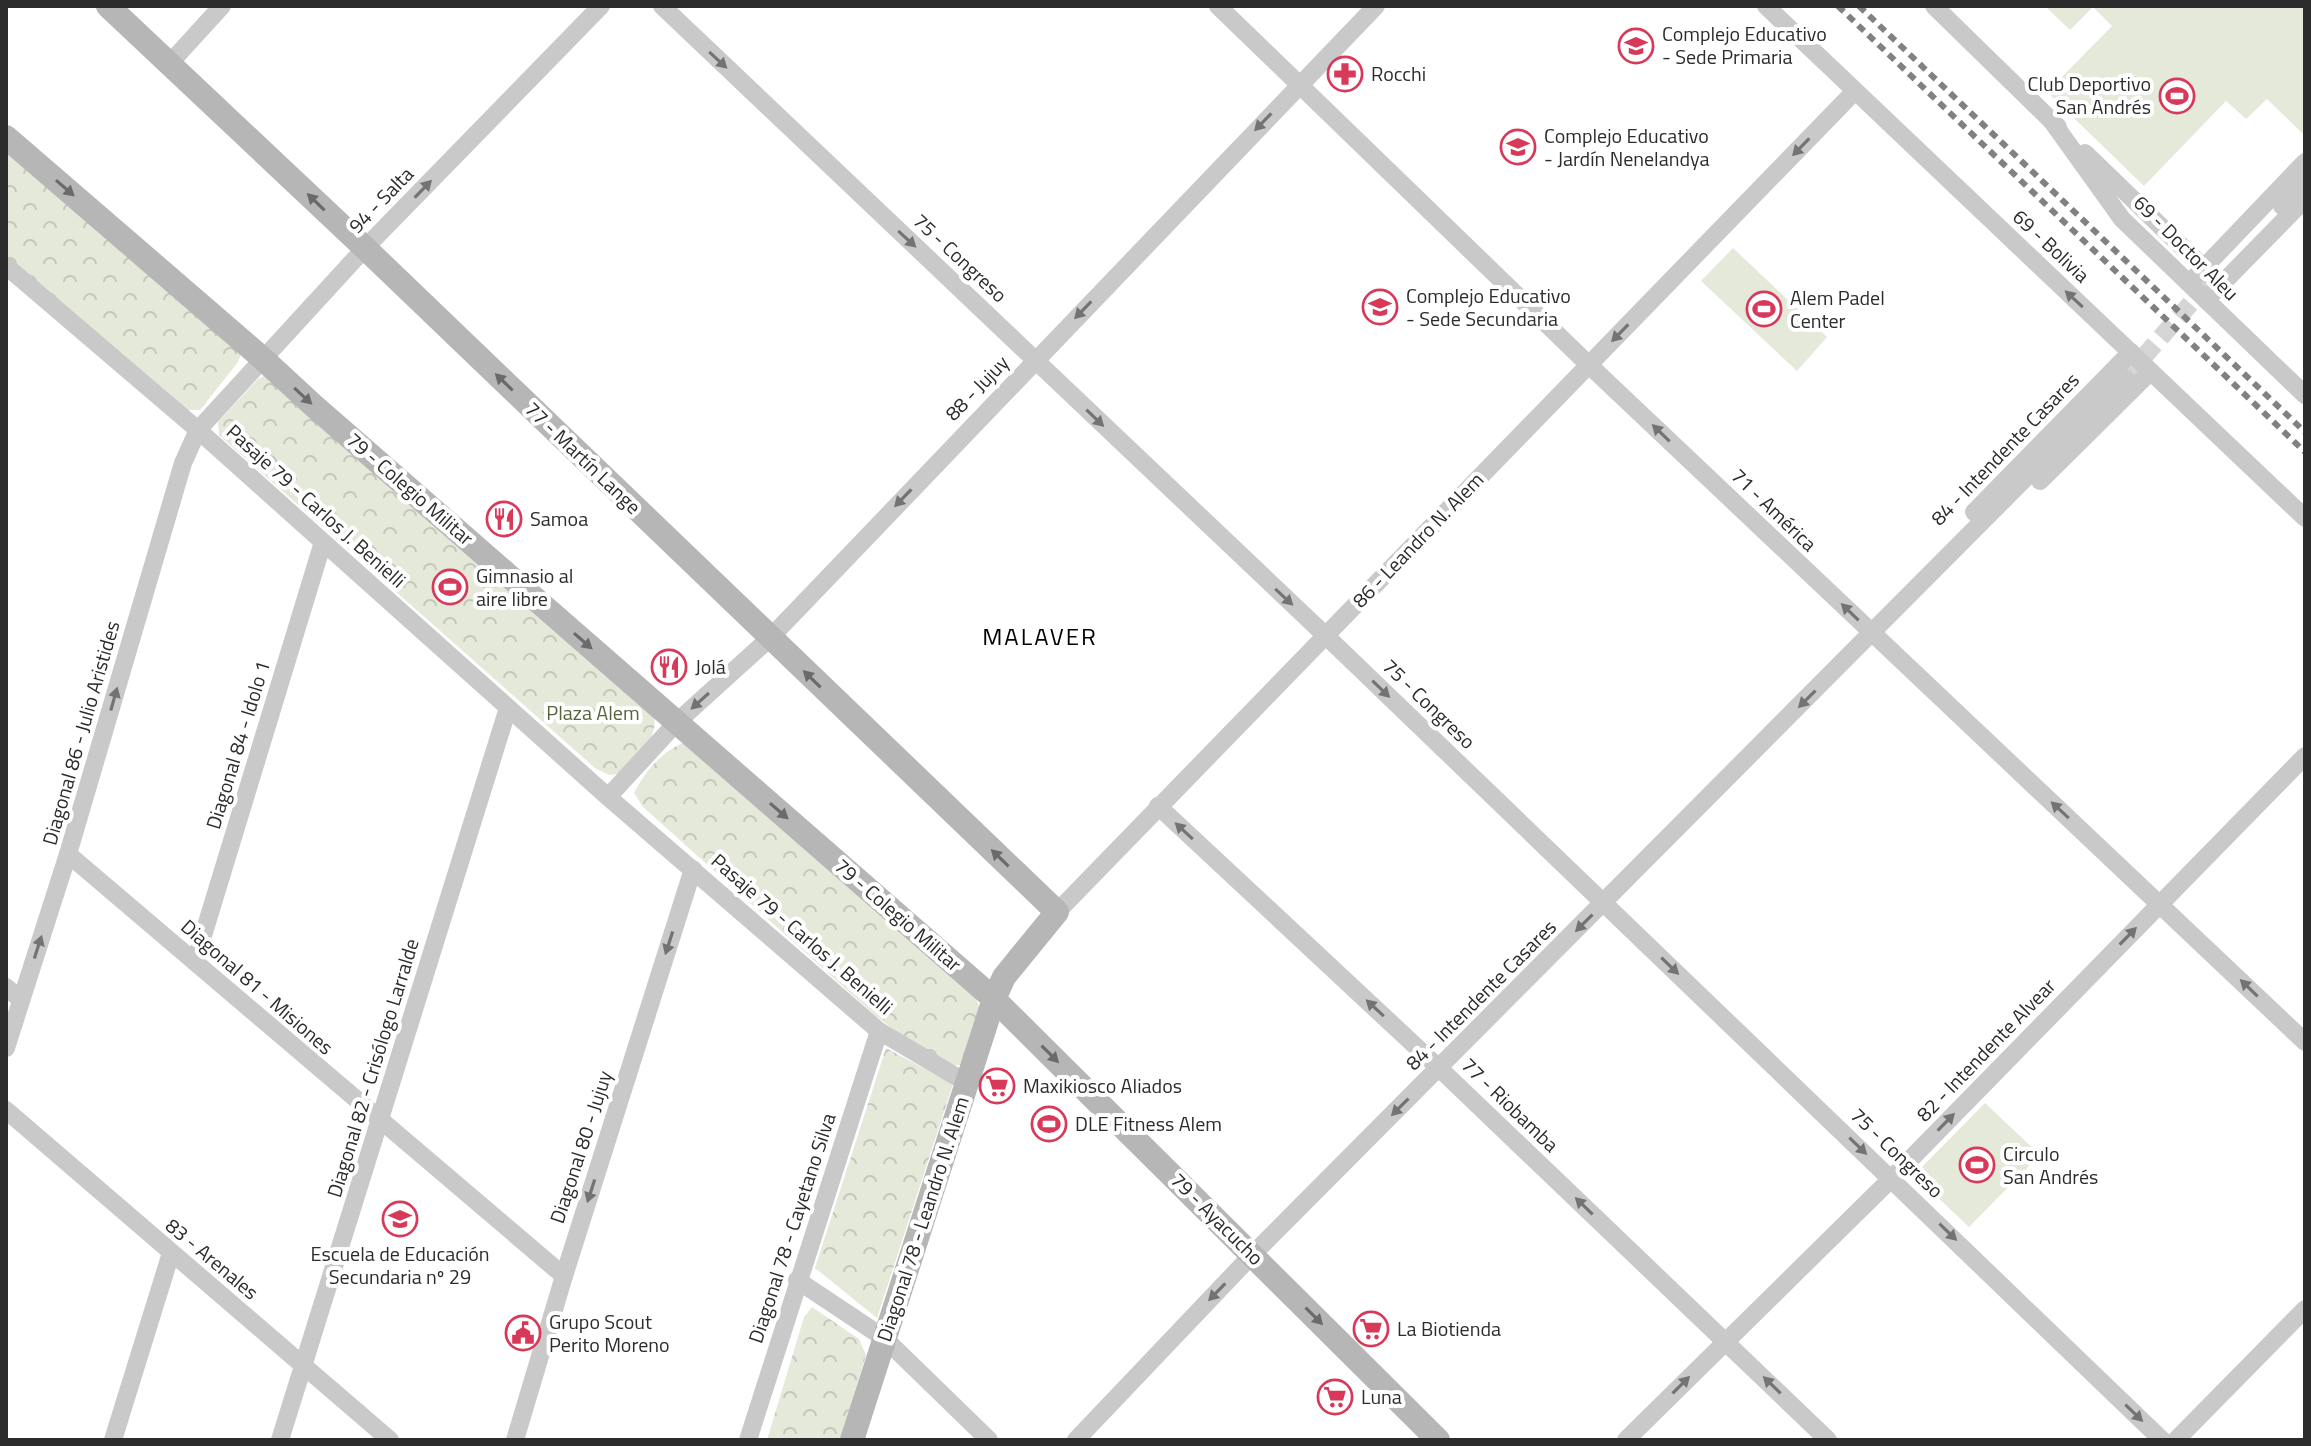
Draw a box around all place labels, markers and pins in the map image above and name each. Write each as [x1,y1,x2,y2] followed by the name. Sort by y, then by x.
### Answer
[1662,18,1827,72] place label: Complejo Educativo - Sede Primaria
[1617,27,1655,65] school or university icon: Complejo Educativo - Sede Primaria
[1326,55,1364,93] pharmacy icon: Rocchi
[1371,58,1426,89] place label: Rocchi
[2028,68,2151,122] place label: Club Deportivo San Andrés
[2158,77,2196,115] sports icon: Club Deportivo San Andrés
[1544,120,1710,174] place label: Complejo Educativo - Jardín Nenelandya
[1499,128,1537,166] school or university icon: Complejo Educativo - Jardín Nenelandya
[1406,280,1571,334] place label: Complejo Educativo - Sede Secundaria
[1790,282,1885,336] place label: Alem Padel Center
[1361,288,1399,326] school or university icon: Complejo Educativo - Sede Secundaria
[1745,290,1783,328] sports icon: Alem Padel Center
[485,500,523,538] restaurant icon: Samoa
[530,503,588,534] place label: Samoa
[476,560,573,614] place label: Gimnasio al aire libre
[431,568,469,606] sports icon: Gimnasio al aire libre
[650,648,688,686] restaurant icon: Jolá
[695,651,726,682] place label: Jolá
[978,1067,1016,1105] supermarket icon: Maxikiosco Aliados
[1023,1070,1182,1101] place label: Maxikiosco Aliados
[1030,1105,1068,1143] sports icon: DLE Fitness Alem
[1075,1108,1222,1139] place label: DLE Fitness Alem
[2003,1138,2098,1192] place label: Circulo San Andrés
[1958,1146,1996,1184] sports icon: Circulo San Andrés
[381,1200,419,1238] school or university icon: Escuela de Educación Secundaria nº 29
[310,1238,490,1292] place label: Escuela de Educación Secundaria nº 29
[549,1306,670,1360] place label: Grupo Scout Perito Moreno
[1352,1310,1390,1348] supermarket icon: La Biotienda
[1397,1313,1501,1344] place label: La Biotienda
[504,1314,542,1352] public building icon: Grupo Scout Perito Moreno
[1316,1378,1354,1416] supermarket icon: Luna
[1361,1381,1402,1412] place label: Luna

